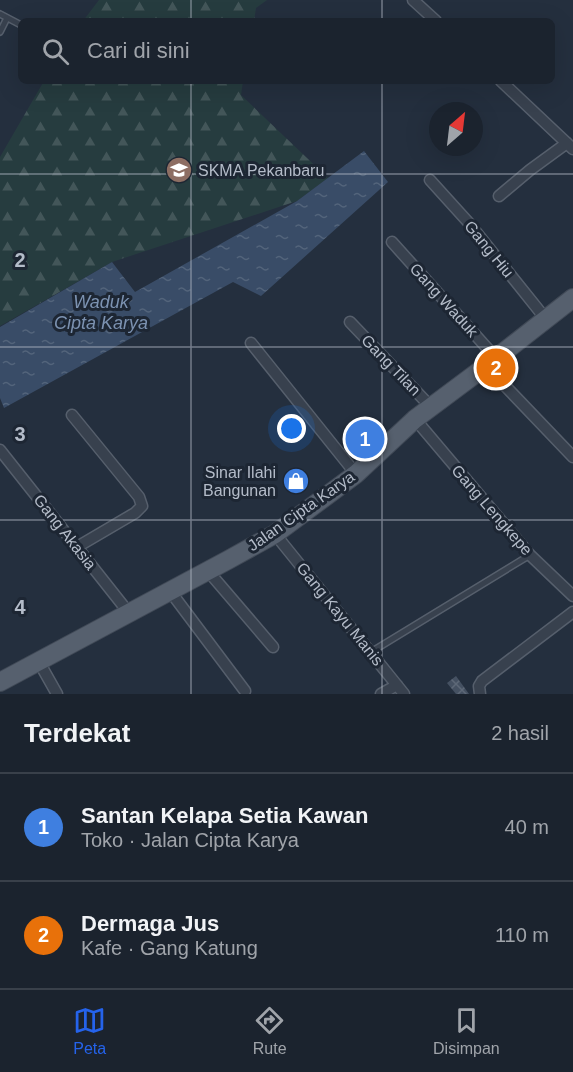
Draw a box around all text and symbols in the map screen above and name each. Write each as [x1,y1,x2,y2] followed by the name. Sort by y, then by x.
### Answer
[18,18,555,84] search box
[39,35,72,68] icon: search
[87,38,190,63] text: Cari di sini
[429,102,483,156] north arrow
[164,155,194,185] school or university icon: SKMA Pekanbaru
[198,162,324,179] place label: SKMA Pekanbaru
[461,217,517,281] street label: Gang Hiu
[14,249,26,271] text: 2
[407,260,482,341] street label: Gang Waduk
[54,292,148,333] water label: Waduk Cipta Karya
[358,331,424,399] street label: Gang Tilan
[476,346,516,391] pin: 2
[277,414,306,443] your location
[346,416,385,462] pin: 1
[14,423,26,445] text: 3
[448,461,536,559] street label: Gang Lengkepe
[203,464,276,499] place label: Sinar Ilahi Bangunan
[281,466,311,496] shop icon: Sinar Ilahi Bangunan
[244,468,358,554] street label: Jalan Cipta Karya
[30,491,100,573] street label: Gang Akasia
[293,559,387,669] street label: Gang Kayu Manis
[14,596,26,618] text: 4
[24,718,130,748] text: Terdekat
[491,722,549,744] text: 2 hasil
[81,803,368,828] text: Santan Kelapa Setia Kawan
[38,816,49,838] text: 1
[505,816,549,838] text: 40 m
[81,829,299,851] text: Toko · Jalan Cipta Karya
[81,911,219,936] text: Dermaga Jus
[38,924,49,946] text: 2
[495,924,549,946] text: 110 m
[81,937,258,959] text: Kafe · Gang Katung
[73,1004,106,1058] tab: Peta
[253,1004,287,1058] tab: Rute
[433,1004,500,1058] tab: Disimpan

